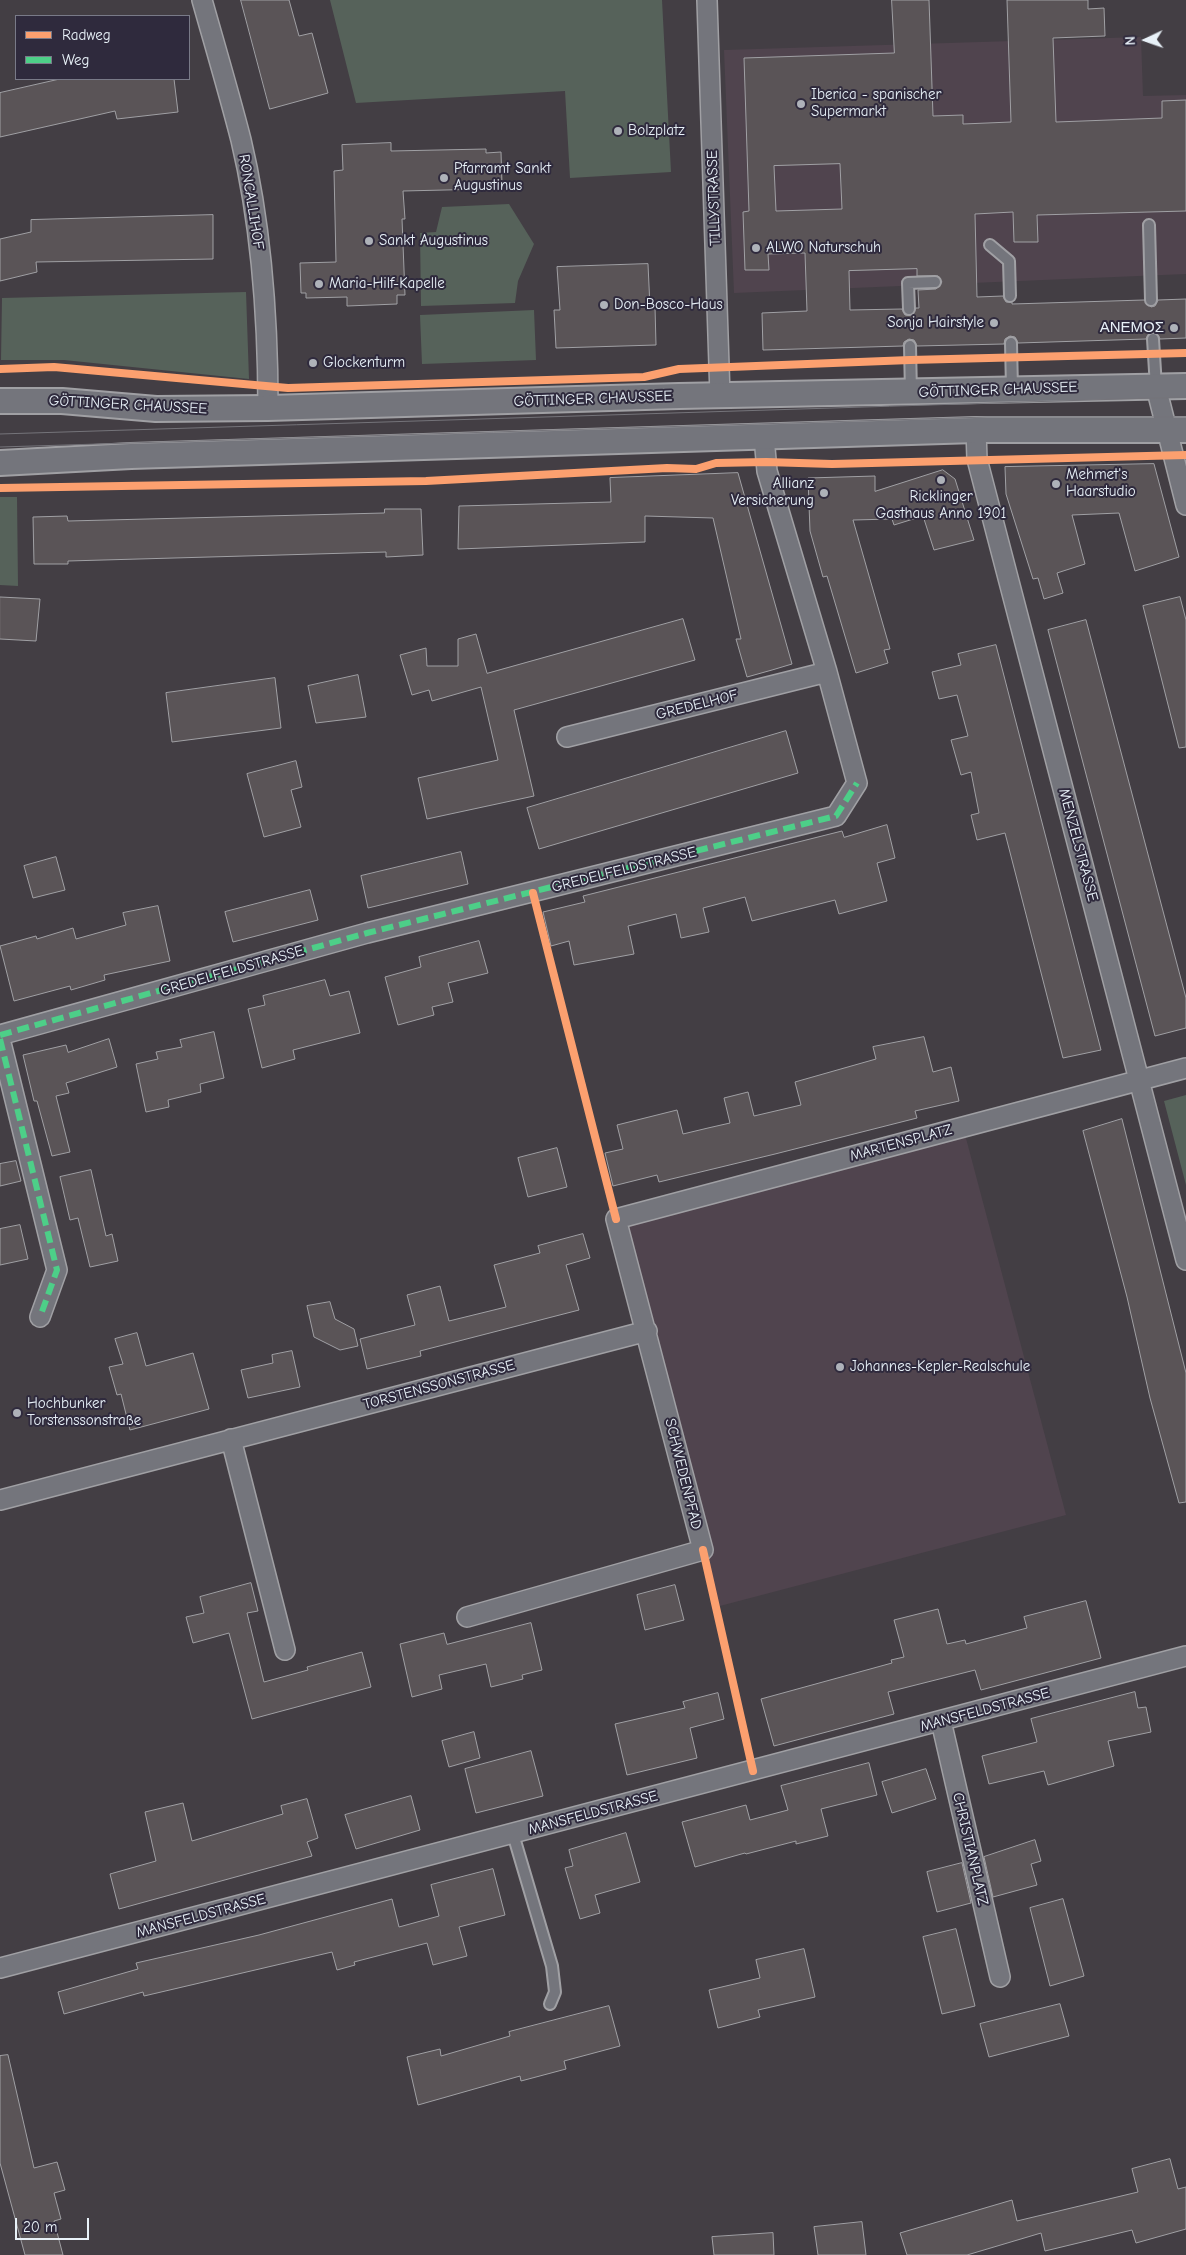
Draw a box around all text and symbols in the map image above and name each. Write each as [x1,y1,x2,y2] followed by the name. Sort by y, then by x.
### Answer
[15,15,190,80] legend
[1121,15,1171,65] north arrow
[62,26,111,44] text: Radweg
[1122,36,1139,46] text: N
[62,51,89,69] text: Weg
[811,86,941,121] place label: Iberica - spanischer Supermarkt
[795,98,807,110] marker: Iberica - spanischer Supermarkt
[628,122,685,140] place label: Bolzplatz
[612,125,624,137] marker: Bolzplatz
[703,150,725,246] street label: TILLYSTRASSE
[235,153,267,251] street label: RONCALLIHOF
[454,160,551,195] place label: Pfarramt Sankt Augustinus
[438,172,450,184] marker: Pfarramt Sankt Augustinus
[379,232,488,250] place label: Sankt Augustinus
[363,235,375,247] marker: Sankt Augustinus
[766,239,881,257] place label: ALWO Naturschuh
[750,242,762,254] marker: ALWO Naturschuh
[329,275,445,293] place label: Maria-Hilf-Kapelle
[313,278,325,290] marker: Maria-Hilf-Kapelle
[614,296,723,314] place label: Don-Bosco-Haus
[598,299,610,311] marker: Don-Bosco-Haus
[887,314,984,332] place label: Sonja Hairstyle
[988,317,1000,329] marker: Sonja Hairstyle
[1100,319,1164,337] place label: ΑΝΕΜΟΣ
[1168,322,1180,334] marker: ΑΝΕΜΟΣ
[323,354,405,372] place label: Glockenturm
[307,357,319,369] marker: Glockenturm
[918,378,1078,402] street label: GÖTTINGER CHAUSSEE
[513,387,673,411] street label: GÖTTINGER CHAUSSEE
[48,392,208,418] street label: GÖTTINGER CHAUSSEE
[1066,466,1136,501] place label: Mehmet's Haarstudio
[935,474,947,486] marker: Ricklinger Gasthaus Anno 1901
[731,475,814,510] place label: Allianz Versicherung
[1050,478,1062,490] marker: Mehmet's Haarstudio
[818,487,830,499] marker: Allianz Versicherung
[876,488,1006,523] place label: Ricklinger Gasthaus Anno 1901
[654,686,740,724] street label: GREDELHOF
[1054,787,1102,903] street label: MENZELSTRASSE
[550,843,698,897] street label: GREDELFELDSTRASSE
[158,942,306,1000] street label: GREDELFELDSTRASSE
[848,1121,954,1165] street label: MARTENSPLATZ
[361,1356,517,1414] street label: TORSTENSSONSTRASSE
[850,1358,1030,1376] place label: Johannes-Kepler-Realschule
[834,1361,846,1373] marker: Johannes-Kepler-Realschule
[27,1395,141,1430] place label: Hochbunker Torstenssonstraße
[11,1407,23,1419] marker: Hochbunker Torstenssonstraße
[661,1417,705,1531] street label: SCHWEDENPFAD
[918,1684,1052,1736] street label: MANSFELDSTRASSE
[526,1787,660,1839] street label: MANSFELDSTRASSE
[948,1791,992,1907] street label: CHRISTIANPLATZ
[134,1890,268,1942] street label: MANSFELDSTRASSE
[18,2208,91,2240] scale bar
[23,2218,57,2236] text: 20 m

